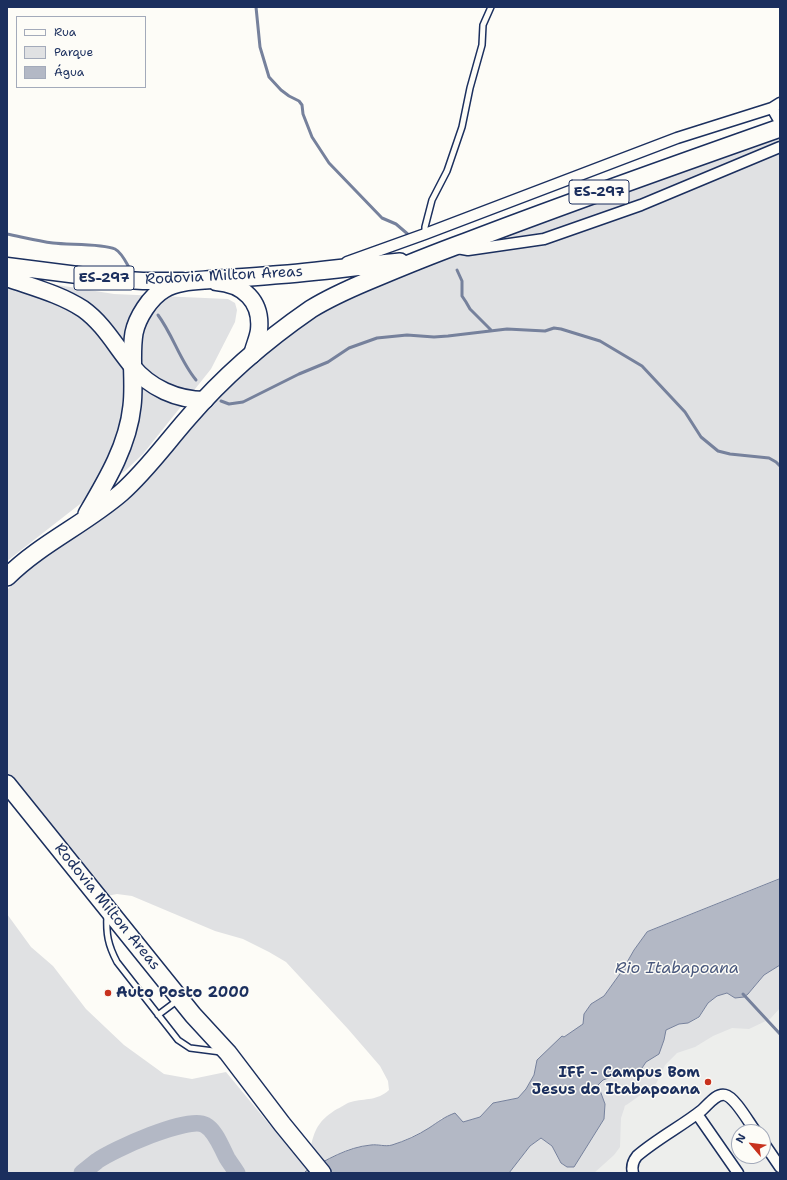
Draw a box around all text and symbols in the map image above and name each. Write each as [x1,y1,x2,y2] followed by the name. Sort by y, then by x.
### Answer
[16,16,146,88] legend
[54,24,76,40] text: Rua
[54,44,93,60] text: Parque
[54,64,84,80] text: Água
[569,180,629,204] road number: ES-297
[145,263,303,289] street label: Rodovia Milton Areas
[74,266,134,290] road number: ES-297
[50,840,164,974] street label: Rodovia Milton Areas
[615,959,739,979] water label: Rio Itabapoana
[116,984,249,1002] place label: Auto Posto 2000
[103,988,113,998] marker: Auto Posto 2000
[532,1064,700,1099] place label: IFF - Campus Bom Jesus do Itabapoana
[703,1077,713,1087] marker: IFF - Campus Bom Jesus do Itabapoana
[731,1124,771,1164] north arrow
[732,1131,750,1146] text: N

